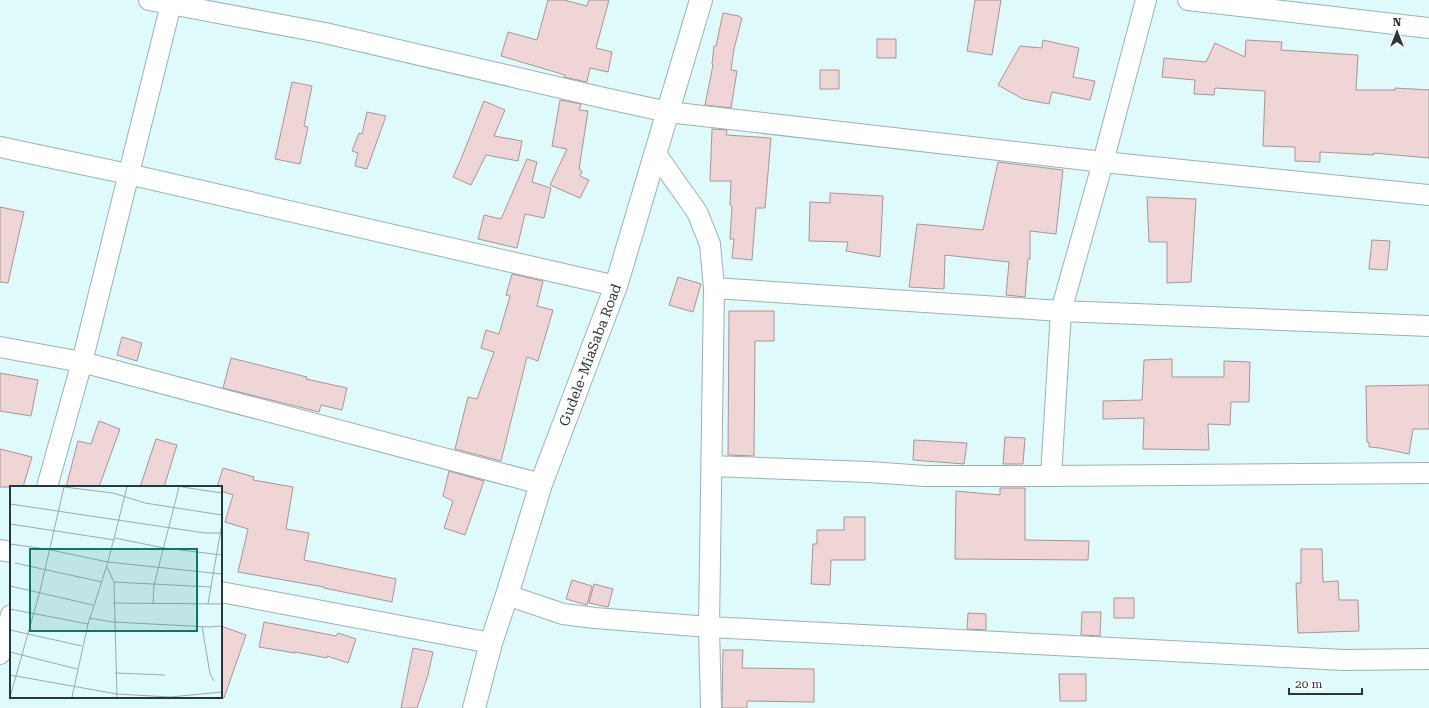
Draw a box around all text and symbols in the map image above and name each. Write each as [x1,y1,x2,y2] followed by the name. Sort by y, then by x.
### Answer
[1377,12,1417,52] north arrow
[1393,16,1402,29] text: N
[556,281,624,428] street label: Gudele-MiaSaba Road
[10,486,222,698] inset map
[1289,670,1362,696] scale bar
[1295,677,1322,691] text: 20 m

